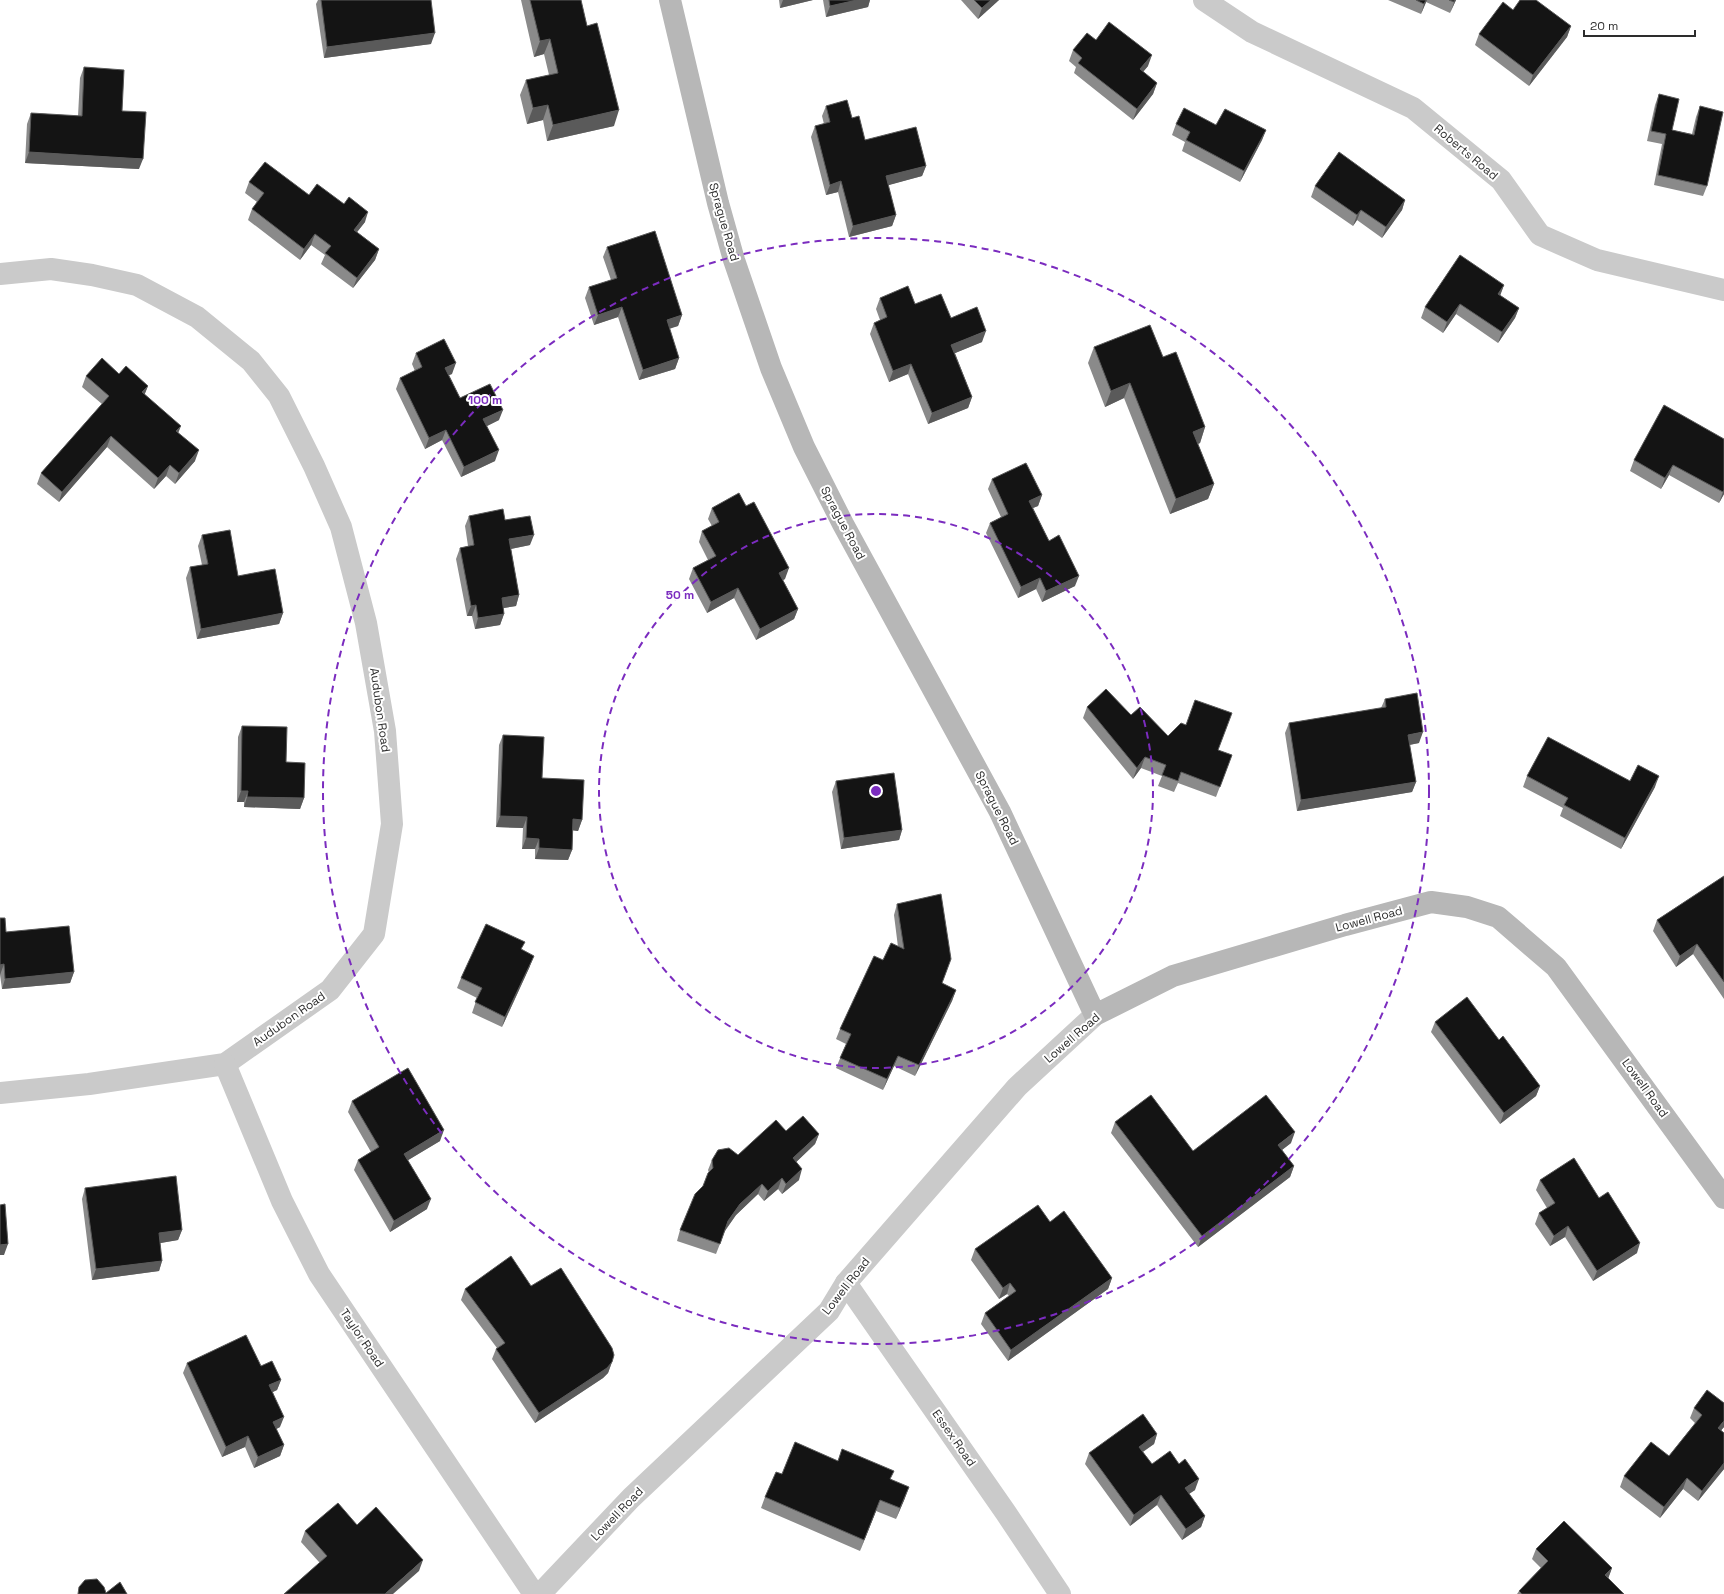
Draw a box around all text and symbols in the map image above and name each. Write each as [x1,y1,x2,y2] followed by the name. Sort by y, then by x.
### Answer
[1584,12,1695,38] scale bar
[1590,18,1618,34] text: 20 m
[1431,121,1501,183] street label: Roberts Road
[705,181,743,263] street label: Sprague Road
[468,392,502,408] text: 100 m
[817,484,869,562] street label: Sprague Road
[666,587,694,603] text: 50 m
[366,667,394,753] street label: Audubon Road
[972,768,1022,848] street label: Sprague Road
[869,784,883,798] centre of rings
[1334,902,1404,936] street label: Lowell Road
[250,988,328,1050] street label: Audubon Road
[1041,1009,1103,1067] street label: Lowell Road
[1618,1055,1672,1121] street label: Lowell Road
[819,1254,873,1318] street label: Lowell Road
[336,1306,388,1370] street label: Taylor Road
[929,1406,979,1470] street label: Essex Road
[587,1484,647,1544] street label: Lowell Road

